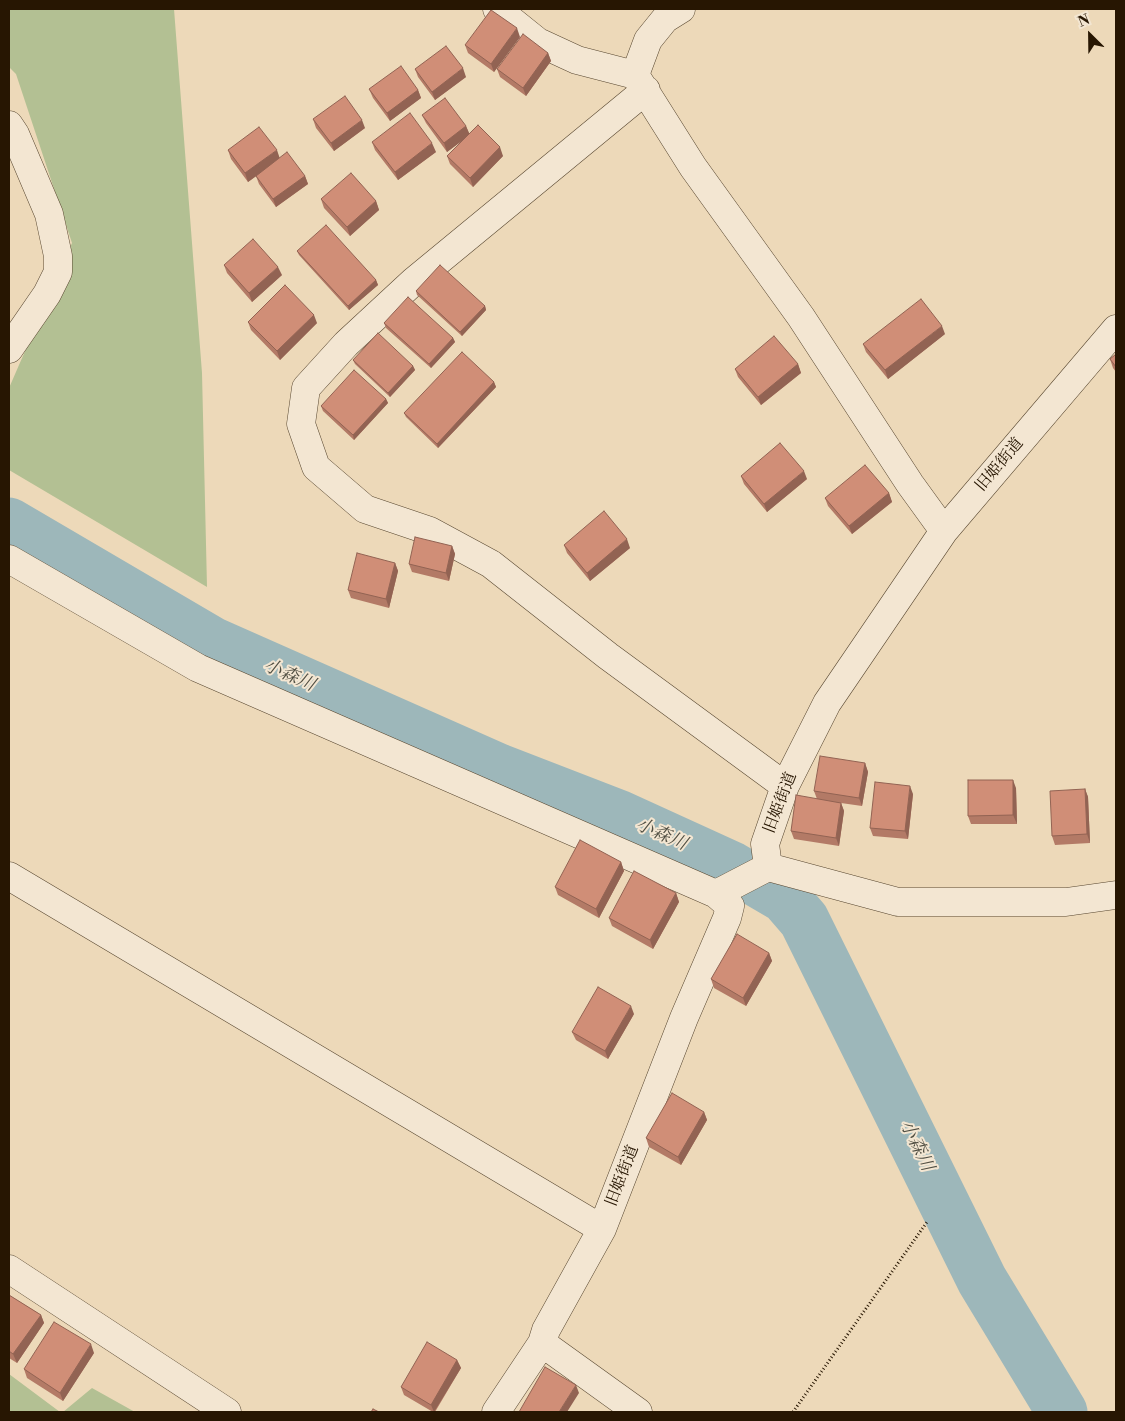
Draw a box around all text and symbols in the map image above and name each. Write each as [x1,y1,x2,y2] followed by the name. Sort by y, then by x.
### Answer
[1065,10,1115,60] north arrow
[1076,11,1093,32] text: N
[972,434,1028,496] street label: 旧姫街道
[260,655,318,697] water label: 小森川
[761,770,801,836] street label: 旧姫街道
[632,814,690,856] water label: 小森川
[894,1117,938,1175] water label: 小森川
[603,1143,643,1209] street label: 旧姫街道

